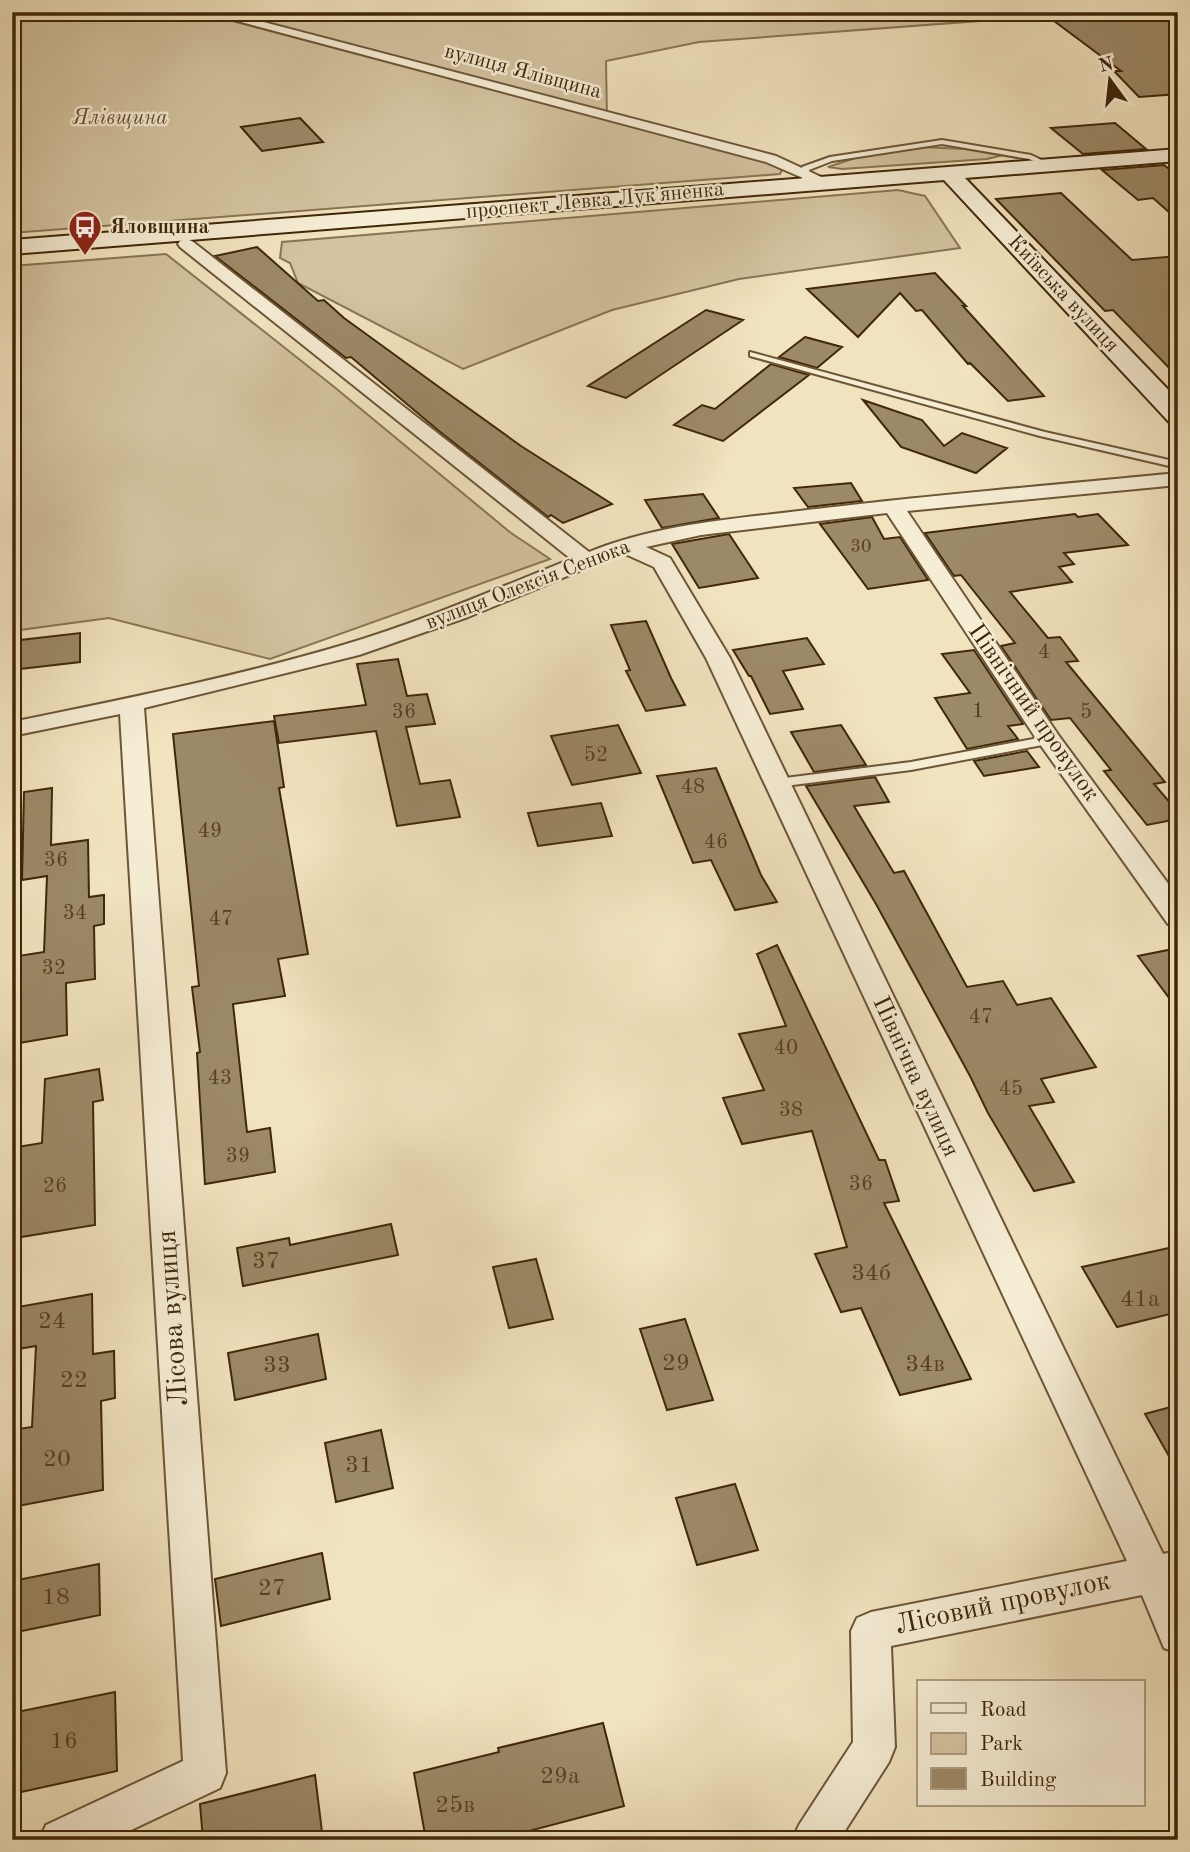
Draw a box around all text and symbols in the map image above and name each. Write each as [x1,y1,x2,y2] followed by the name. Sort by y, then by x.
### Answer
[442,41,604,103] street label: вулиця Ялівщина
[1074,46,1144,116] north arrow
[1097,55,1116,77] text: N
[73,108,167,129] park label: Ялівщина
[465,179,725,223] street label: проспект Левка Лукʼяненка
[66,208,104,257] bus stop icon: Яловщина
[110,217,210,238] place label: Яловщина
[1004,231,1122,357] street label: Київська вулиця
[423,536,633,634] street label: вулиця Олексія Сенюка
[851,538,871,556] house number: 30
[963,620,1103,806] street label: Північний провулок
[1038,642,1050,663] house number: 4
[972,701,984,722] house number: 1
[392,702,416,723] house number: 36
[1080,702,1092,723] house number: 5
[584,745,608,766] house number: 52
[681,777,705,798] house number: 48
[198,821,222,842] house number: 49
[704,832,728,853] house number: 46
[44,850,68,871] house number: 36
[63,903,87,924] house number: 34
[209,909,233,930] house number: 47
[42,958,66,979] house number: 32
[867,993,963,1161] street label: Північна вулиця
[969,1007,993,1028] house number: 47
[774,1038,798,1059] house number: 40
[208,1068,232,1089] house number: 43
[999,1079,1023,1100] house number: 45
[779,1100,803,1121] house number: 38
[226,1146,250,1167] house number: 39
[849,1174,873,1195] house number: 36
[43,1176,67,1197] house number: 26
[154,1229,194,1407] street label: Лісова вулиця
[252,1250,280,1274] house number: 37
[851,1262,891,1286] house number: 34б
[1120,1288,1160,1312] house number: 41а
[38,1310,66,1334] house number: 24
[662,1352,690,1376] house number: 29
[905,1353,945,1377] house number: 34в
[263,1354,291,1378] house number: 33
[60,1369,88,1393] house number: 22
[43,1448,71,1472] house number: 20
[345,1454,373,1478] house number: 31
[893,1568,1113,1640] street label: Лісовий провулок
[258,1577,286,1601] house number: 27
[42,1586,70,1610] house number: 18
[917,1680,1144,1806] legend
[980,1700,1027,1721] text: Road
[50,1730,78,1754] house number: 16
[980,1734,1023,1755] text: Park
[540,1765,580,1789] house number: 29а
[980,1770,1057,1791] text: Building
[435,1794,475,1818] house number: 25в

